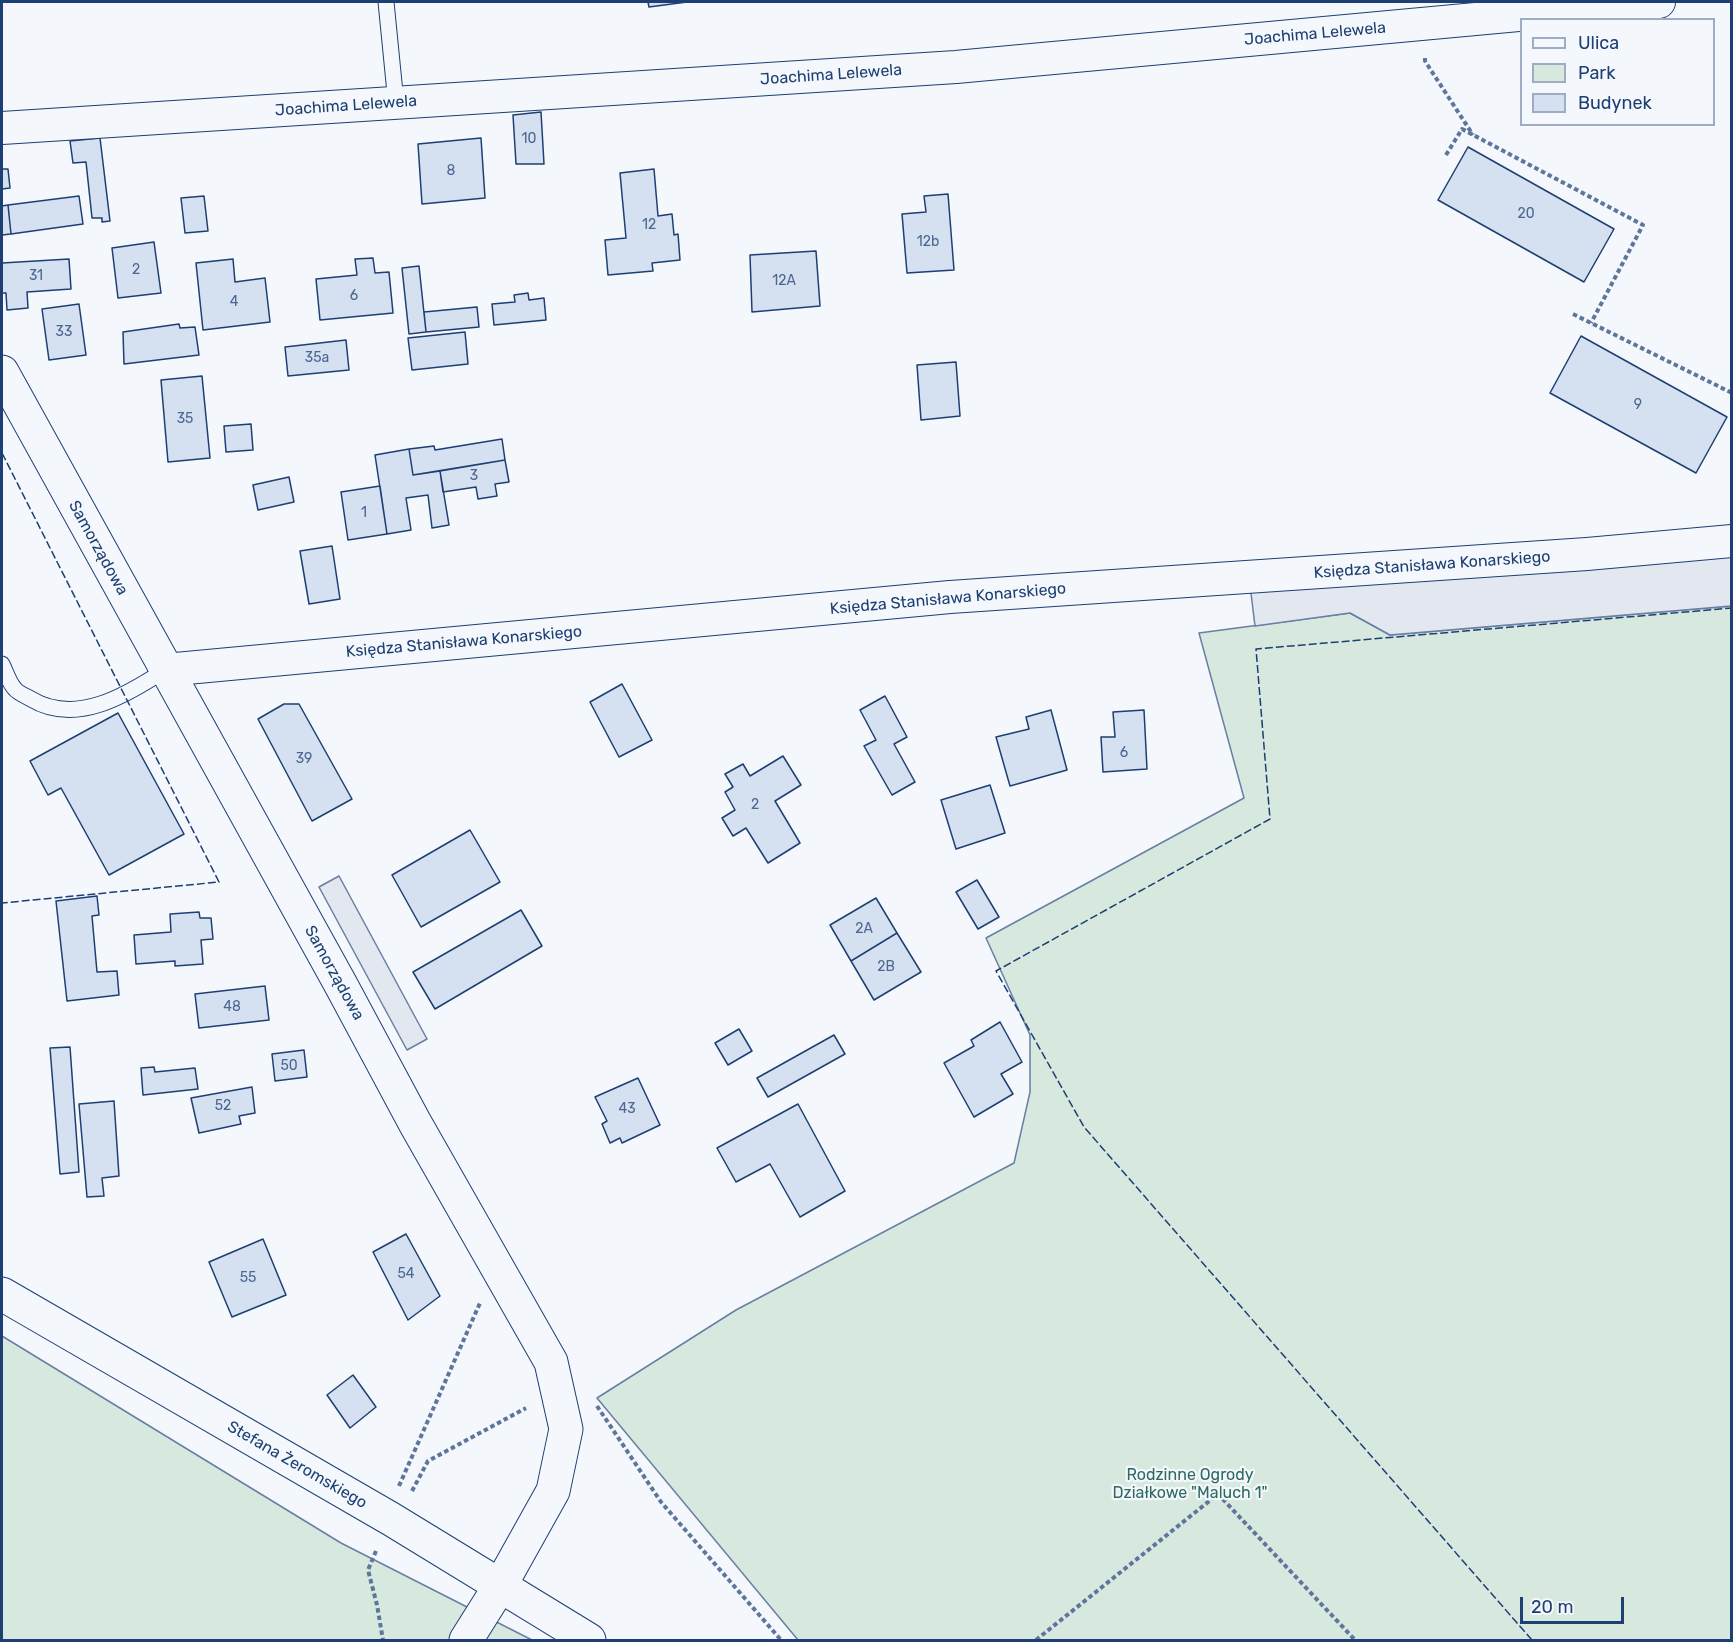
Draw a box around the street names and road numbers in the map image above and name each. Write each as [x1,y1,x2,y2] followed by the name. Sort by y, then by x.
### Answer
[1243,18,1387,50] street label: Joachima Lelewela
[759,60,903,90] street label: Joachima Lelewela
[274,91,418,121] street label: Joachima Lelewela
[64,497,132,599] street label: Samorządowa
[1313,547,1551,583] street label: Księdza Stanisława Konarskiego
[829,579,1067,619] street label: Księdza Stanisława Konarskiego
[345,622,583,662] street label: Księdza Stanisława Konarskiego
[300,922,368,1024] street label: Samorządowa
[224,1417,370,1513] street label: Stefana Żeromskiego

